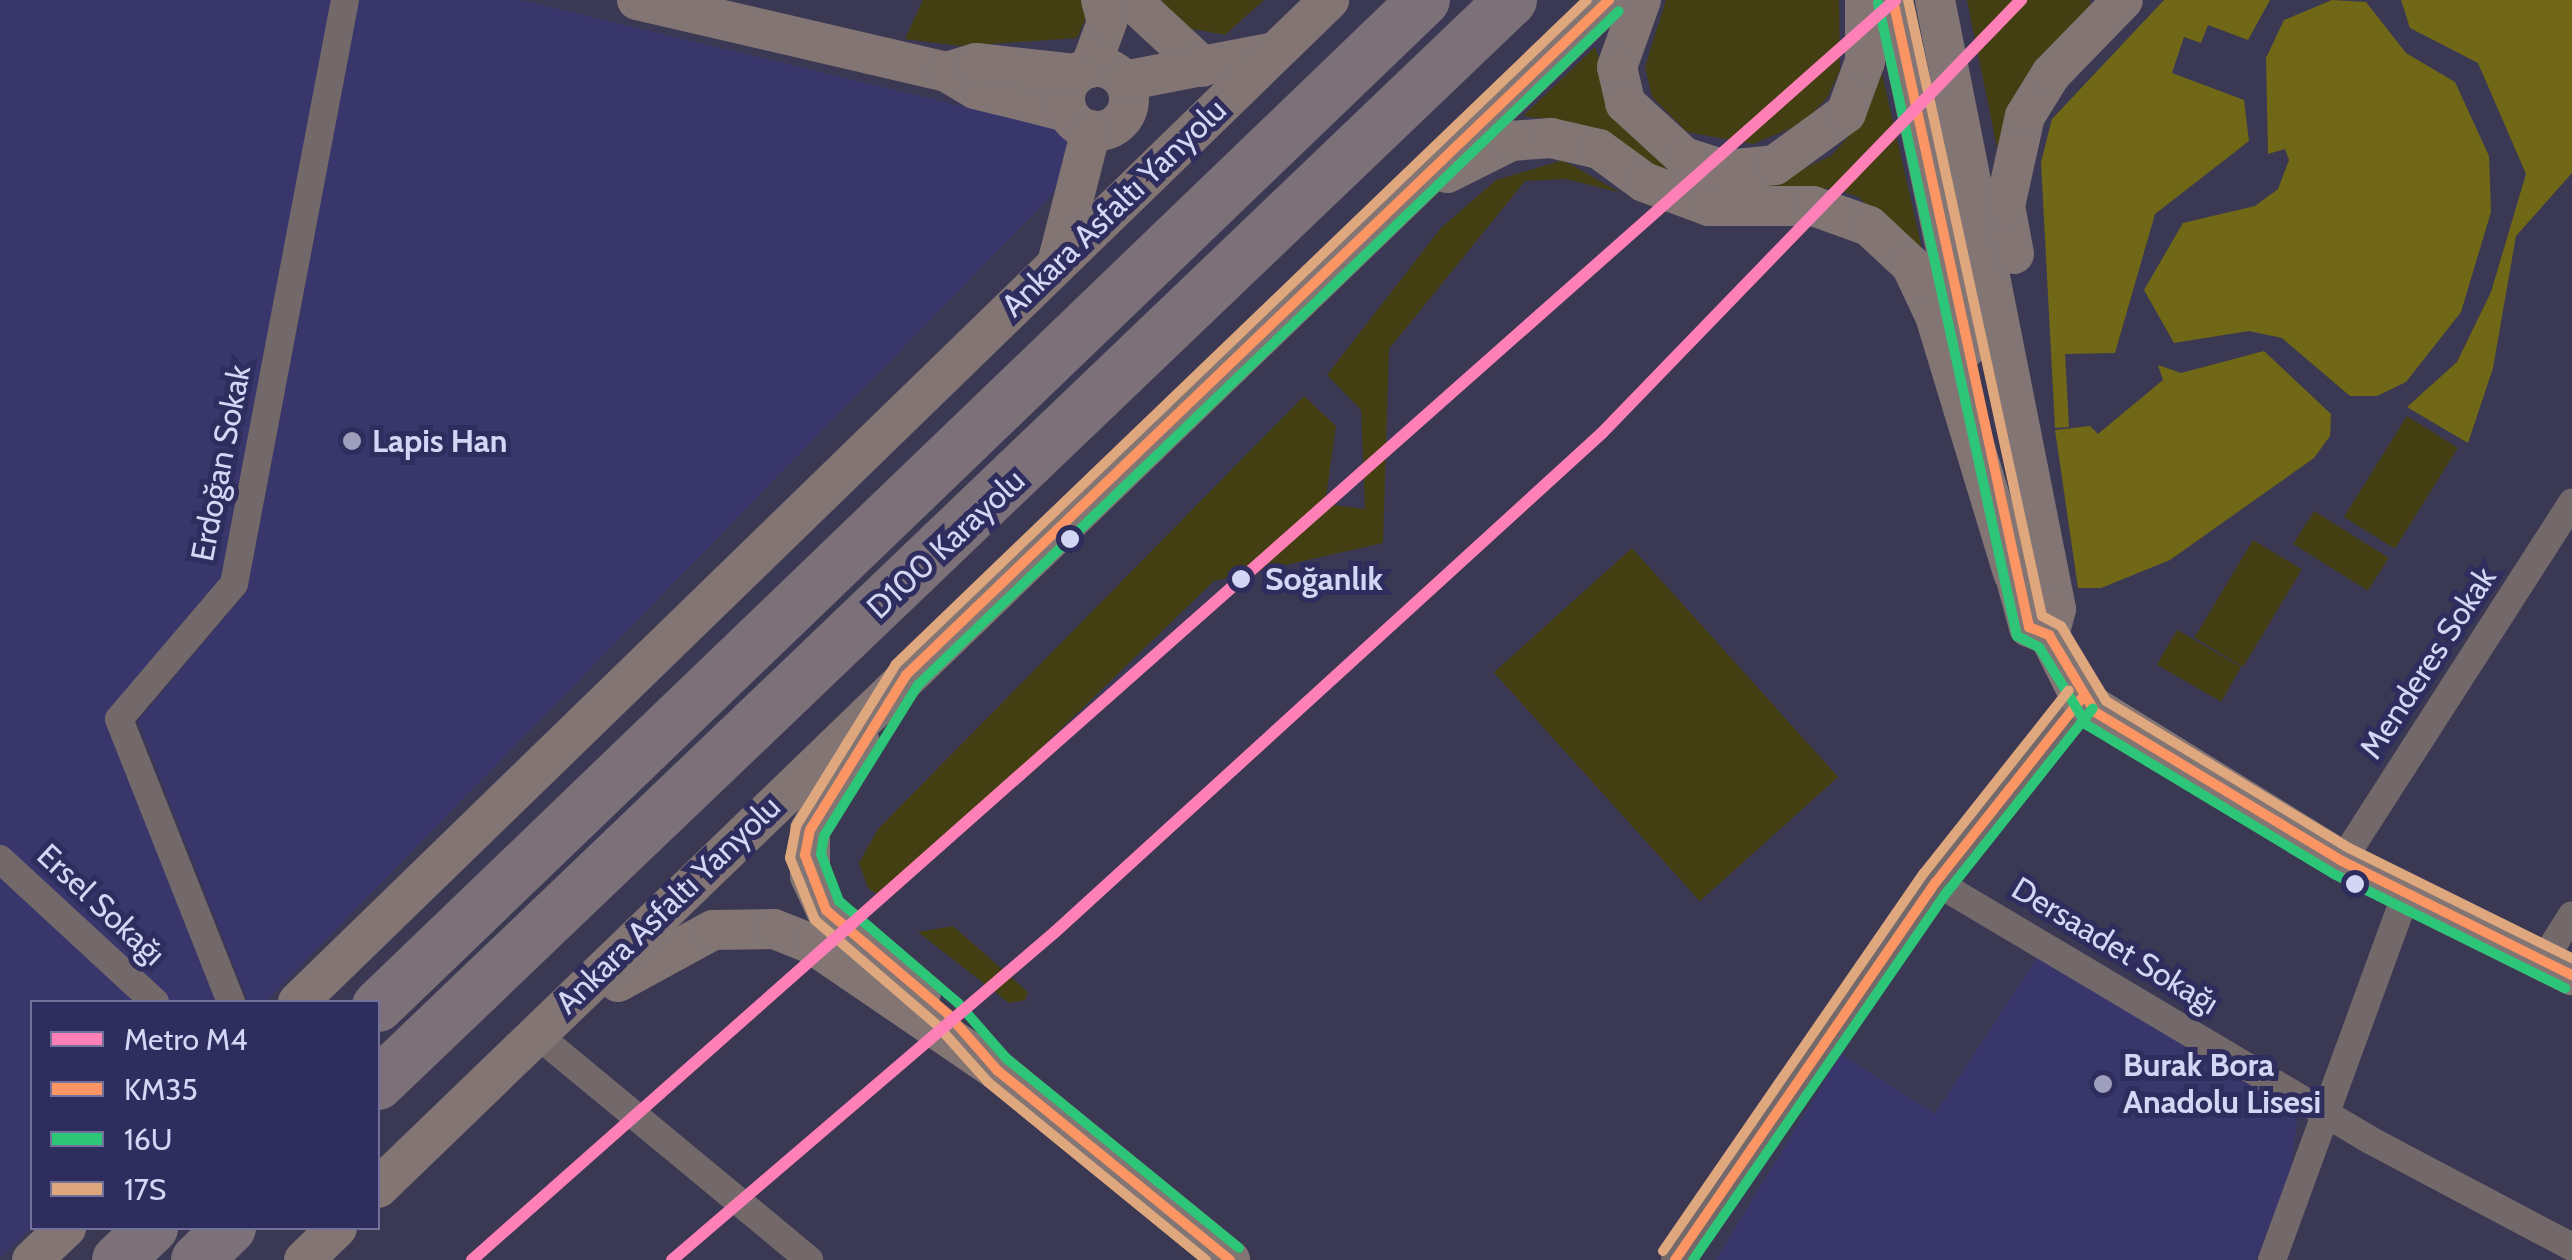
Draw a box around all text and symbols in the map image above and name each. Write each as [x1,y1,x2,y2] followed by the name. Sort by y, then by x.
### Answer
[994,91,1234,325] street label: Ankara Asfaltı Yanyolu
[183,362,259,564] street label: Erdoğan Sokak
[372,422,507,460] place label: Lapis Han
[341,430,363,452] marker: Lapis Han
[859,461,1033,627] street label: D100 Karayolu
[1060,529,1080,549] unlabelled marker
[1265,560,1383,598] place label: Soğanlık
[2352,560,2504,766] street label: Menderes Sokak
[1226,564,1256,594] marker: Soğanlık
[548,788,788,1022] street label: Ankara Asfaltı Yanyolu
[29,836,173,974] street label: Ersel Sokağı
[2005,869,2225,1023] street label: Dersaadet Sokağı
[2345,874,2365,894] unlabelled marker
[30,1000,380,1230] legend
[124,1021,248,1058] text: Metro M4
[2123,1047,2321,1122] place label: Burak Bora Anadolu Lisesi
[124,1071,198,1108] text: KM35
[2092,1073,2114,1095] marker: Burak Bora Anadolu Lisesi
[124,1121,173,1158] text: 16U
[124,1171,166,1208] text: 17S

